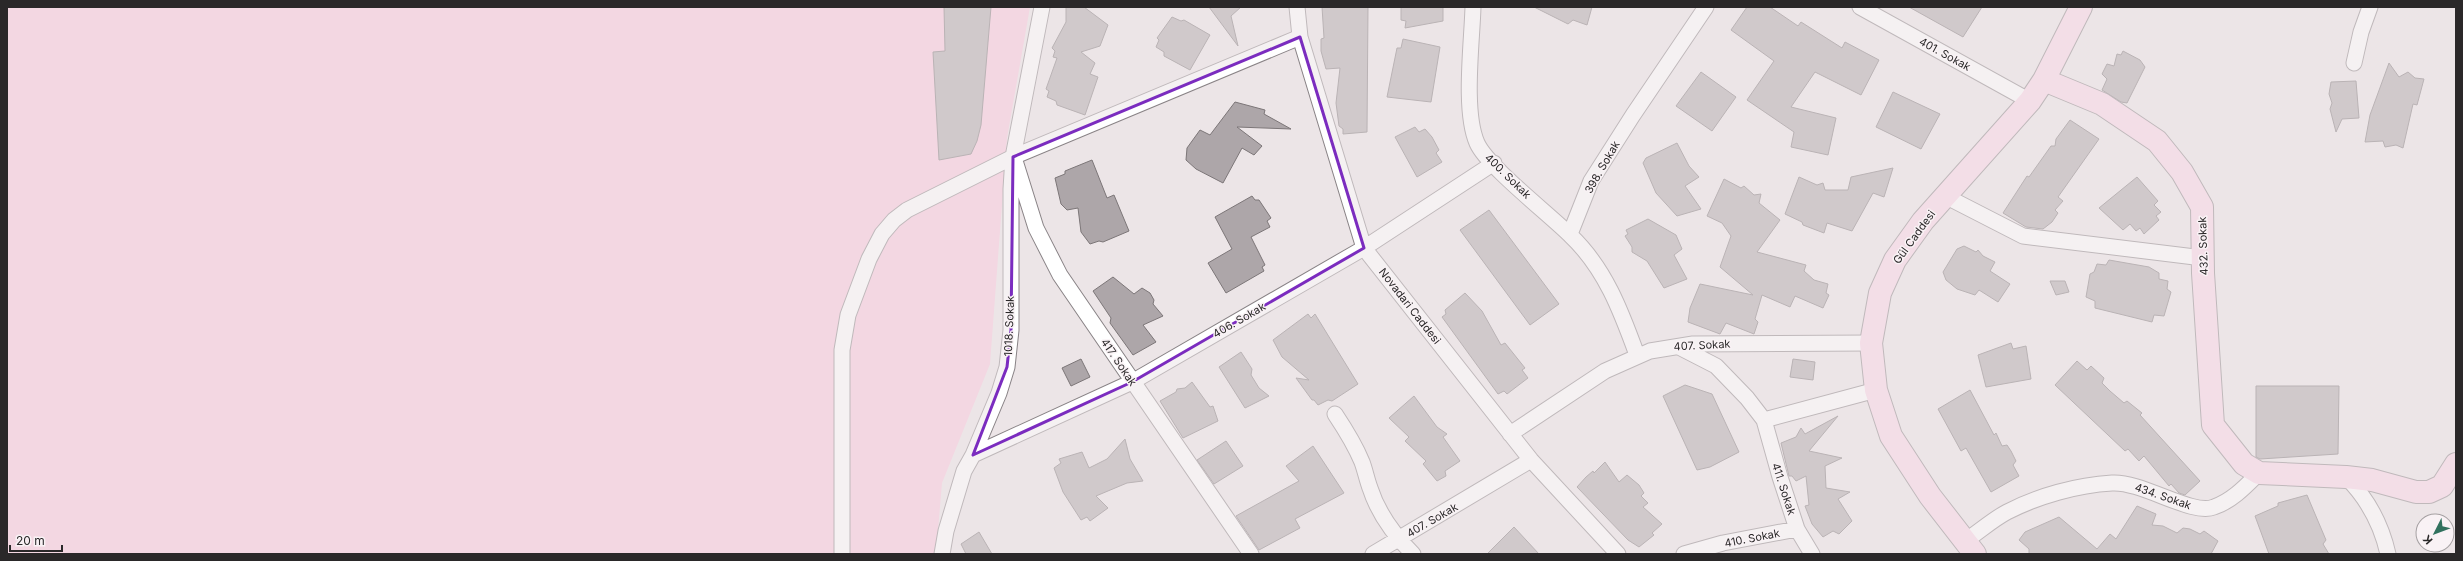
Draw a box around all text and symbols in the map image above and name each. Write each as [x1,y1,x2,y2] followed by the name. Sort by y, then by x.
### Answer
[1917,34,1973,74] street label: 401. Sokak
[1581,138,1623,196] street label: 398. Sokak
[1482,151,1534,201] street label: 400. Sokak
[1890,207,1938,267] street label: Gül Caddesi
[2195,216,2211,276] street label: 432. Sokak
[1376,265,1444,347] street label: Novadari Caddesi
[1001,295,1017,357] street label: 1018. Sokak
[1210,299,1268,341] street label: 406. Sokak
[1098,336,1140,388] street label: 417. Sokak
[1673,337,1731,353] street label: 407. Sokak
[1769,461,1799,517] street label: 411. Sokak
[2133,480,2193,512] street label: 434. Sokak
[1404,500,1460,540] street label: 407. Sokak
[2415,513,2455,553] north arrow
[1723,526,1781,550] street label: 410. Sokak
[10,527,62,553] scale bar
[2420,532,2435,547] text: K
[16,533,45,548] text: 20 m

